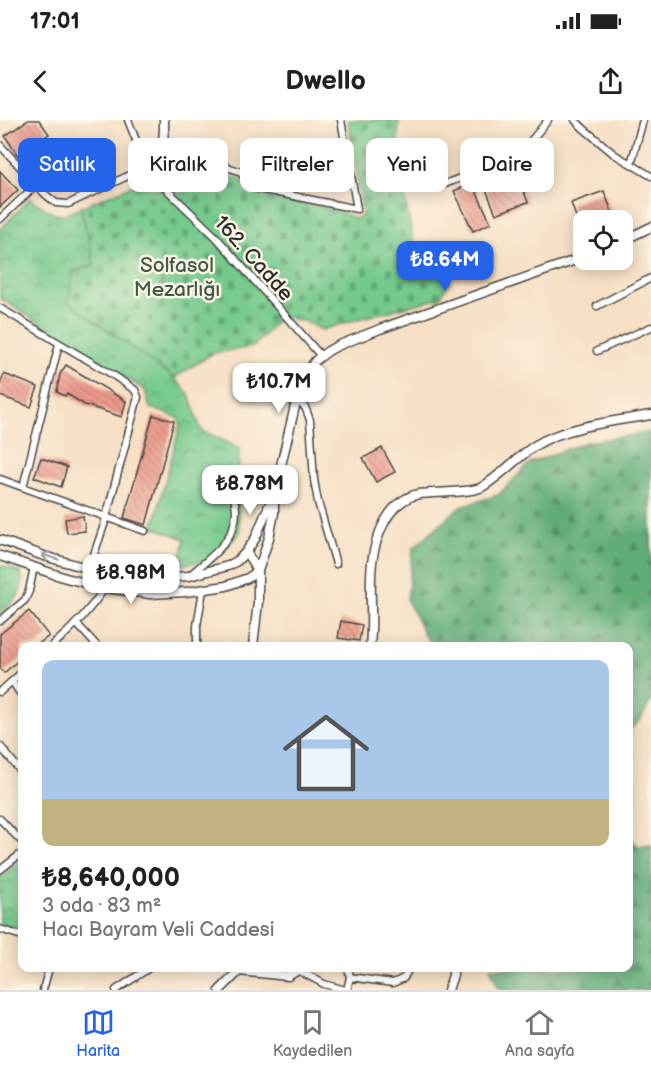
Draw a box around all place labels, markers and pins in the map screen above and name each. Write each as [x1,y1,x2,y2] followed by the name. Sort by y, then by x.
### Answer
[396,241,494,292] pin: ₺8.64M
[230,363,328,414] pin: ₺10.7M
[201,465,299,516] pin: ₺8.78M
[82,554,180,605] pin: ₺8.98M

